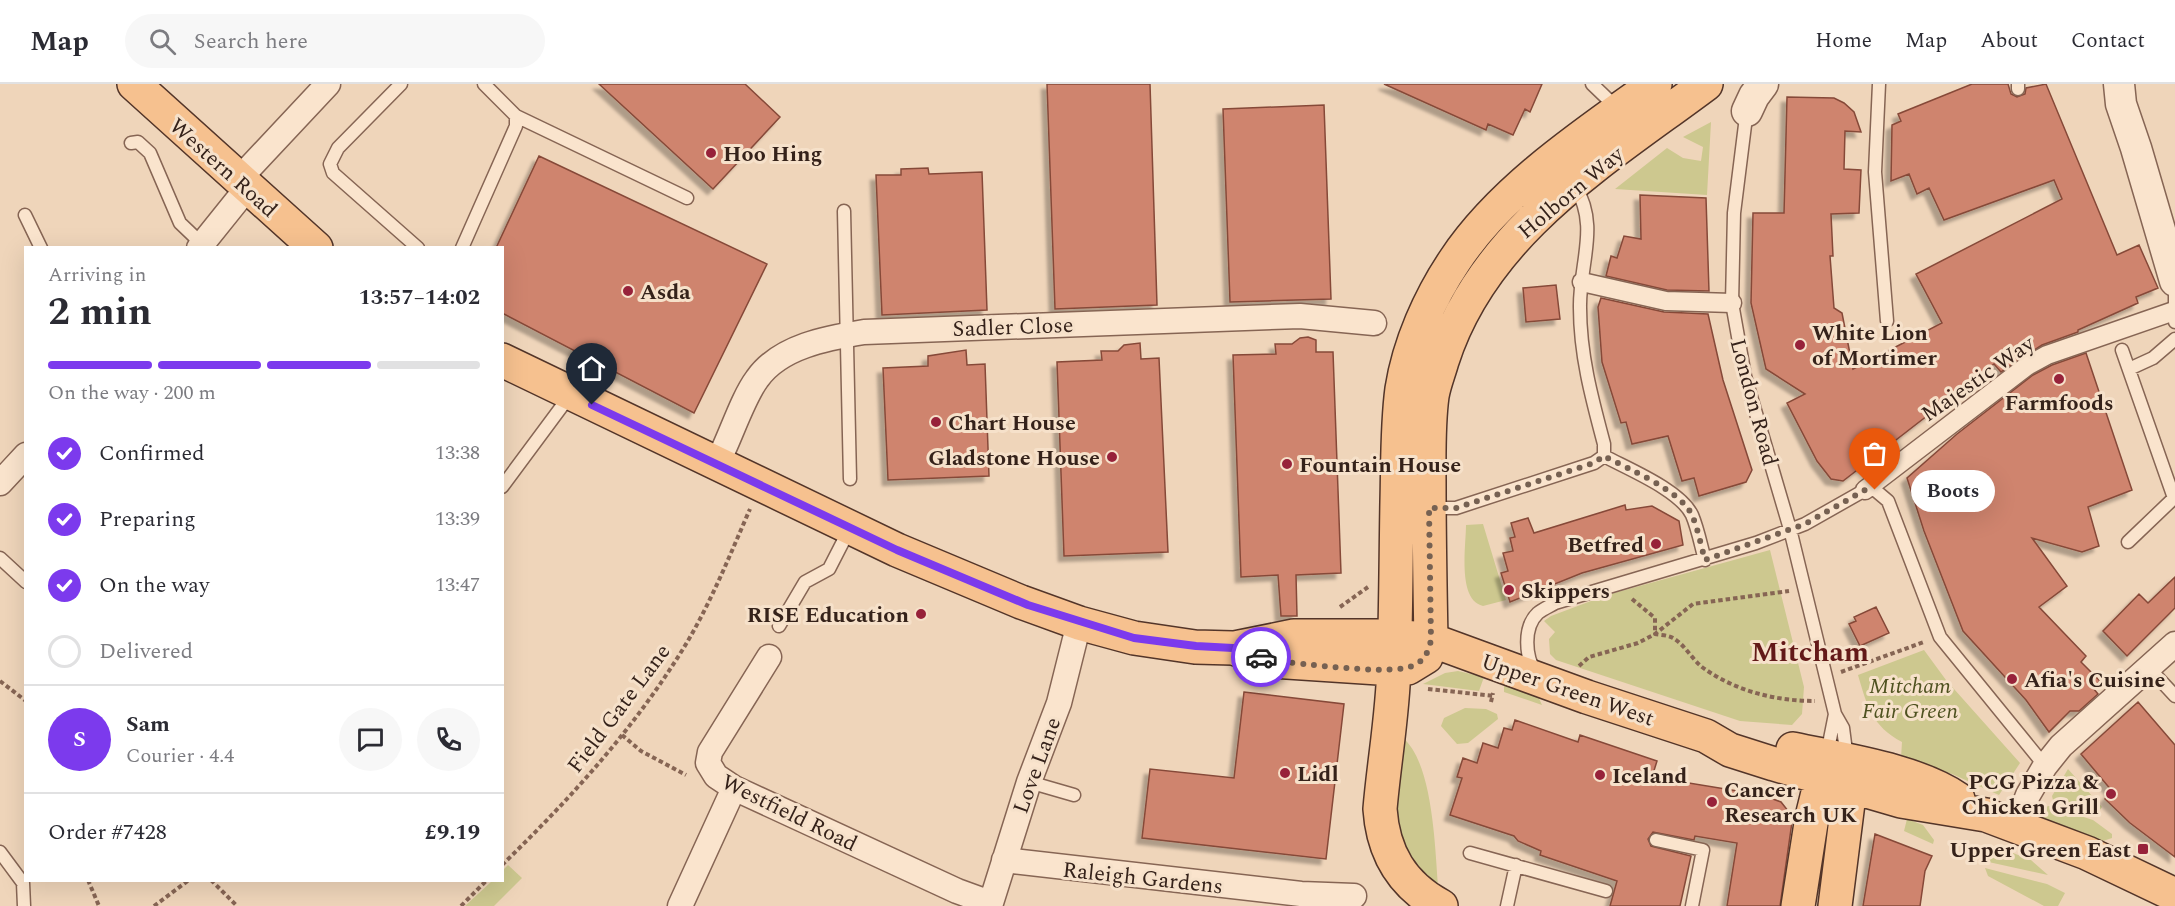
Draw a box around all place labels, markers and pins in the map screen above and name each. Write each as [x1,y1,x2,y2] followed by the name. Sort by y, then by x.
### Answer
[723,138,822,171] place label: Hoo Hing
[704,146,718,160] marker: Hoo Hing
[640,276,691,309] place label: Asda
[621,284,635,298] marker: Asda
[1812,317,1937,375] place label: White Lion of Mortimer
[1793,338,1807,352] marker: White Lion of Mortimer
[566,343,617,405] pin
[2052,372,2066,386] marker: Farmfoods
[2004,387,2114,420] place label: Farmfoods
[948,407,1076,440] place label: Chart House
[929,415,943,429] marker: Chart House
[1849,428,1900,490] pin
[928,442,1100,475] place label: Gladstone House
[1299,449,1461,482] place label: Fountain House
[1105,450,1119,464] marker: Gladstone House
[1280,457,1294,471] marker: Fountain House
[1911,469,1995,511] callout: Boots
[1567,529,1644,562] place label: Betfred
[1649,537,1663,551] marker: Betfred
[1521,575,1610,608] place label: Skippers
[1502,583,1516,597] marker: Skippers
[747,599,909,632] place label: RISE Education
[914,607,928,621] marker: RISE Education
[2024,664,2166,697] place label: Afia's Cuisine
[2005,672,2019,686] marker: Afia's Cuisine
[1297,758,1339,791] place label: Lidl
[1612,760,1688,793] place label: Iceland
[1278,766,1292,780] marker: Lidl
[1961,766,2099,824] place label: PCG Pizza & Chicken Grill
[1593,768,1607,782] marker: Iceland
[1724,774,1857,832] place label: Cancer Research UK
[2104,787,2118,801] marker: PCG Pizza & Chicken Grill
[1705,795,1719,809] marker: Cancer Research UK
[1949,834,2131,867] place label: Upper Green East
[2136,842,2150,856] marker: Upper Green East

